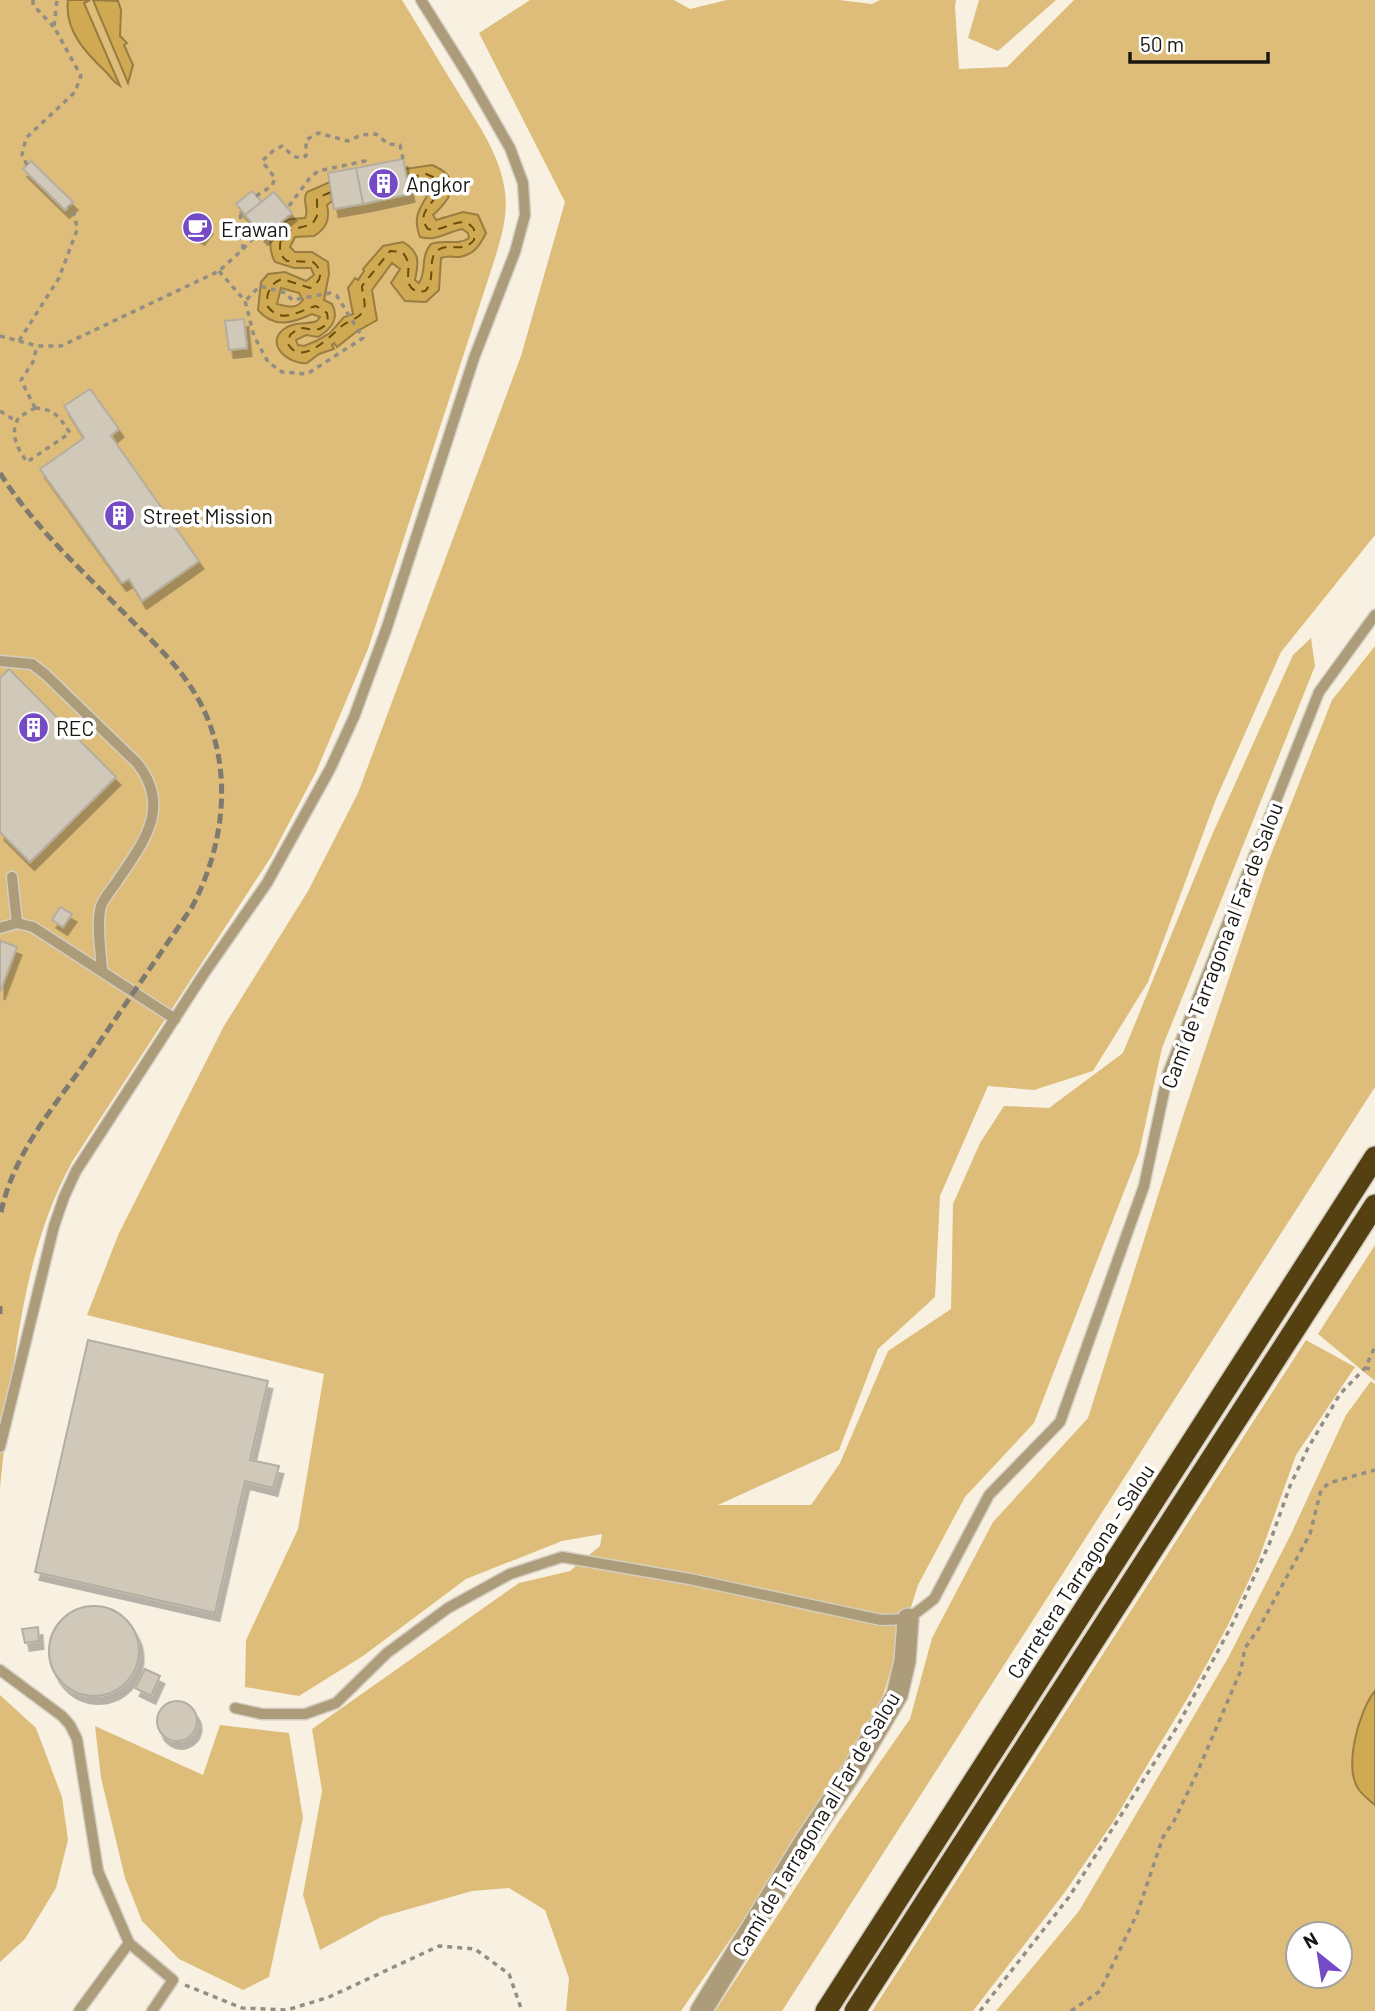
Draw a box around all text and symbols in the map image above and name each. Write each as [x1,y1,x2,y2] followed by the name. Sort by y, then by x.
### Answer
[1130,21,1268,65] scale bar
[1140,31,1184,56] text: 50 m
[366,166,400,200] building icon: Angkor
[406,171,471,196] place label: Angkor
[181,211,215,245] cafe icon: Erawan
[221,216,289,241] place label: Erawan
[103,498,137,532] building icon: Street Mission
[143,503,273,528] place label: Street Mission
[16,710,50,744] building icon: REC
[56,715,94,740] place label: REC
[1155,798,1287,1092] street label: Camí de Tarragona al Far de Salou
[1001,1459,1159,1683] street label: Carretera Tarragona - Salou
[726,1687,904,1961] street label: Camí de Tarragona al Far de Salou
[1284,1920,1354,1990] north arrow
[1299,1927,1321,1953] text: N

